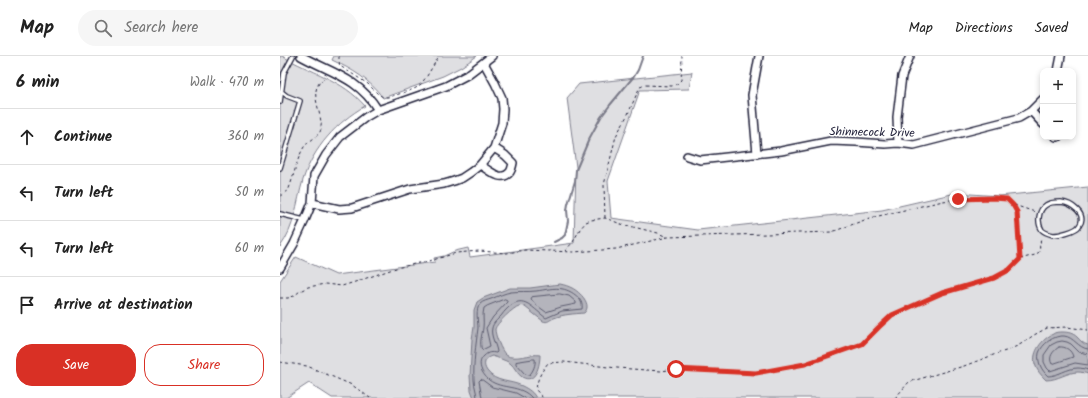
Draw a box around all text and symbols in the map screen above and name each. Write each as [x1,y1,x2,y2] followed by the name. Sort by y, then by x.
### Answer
[78,10,358,46] search box
[20,13,54,43] text: Map
[124,16,198,40] text: Search here
[92,17,114,39] icon: search
[908,17,933,39] text: Map
[955,17,1013,39] text: Directions
[1035,17,1068,39] text: Saved
[1040,68,1076,140] map controls
[1040,68,1076,104] button: +
[16,69,60,96] text: 6 min
[190,72,264,93] text: Walk · 470 m
[1040,104,1076,140] button: −
[829,122,915,143] street label: Shinnecock Drive
[54,125,112,149] text: Continue
[16,126,38,148] icon: ahead
[227,126,264,147] text: 360 m
[54,181,114,205] text: Turn left
[16,182,38,204] icon: left
[235,182,264,203] text: 50 m
[949,190,967,208] route end
[54,237,114,261] text: Turn left
[16,238,38,260] icon: left
[235,238,264,259] text: 60 m
[54,293,193,317] text: Arrive at destination
[16,294,38,316] icon: arrive
[16,344,136,386] button: Save
[144,344,264,386] button: Share
[667,360,685,378] route start

